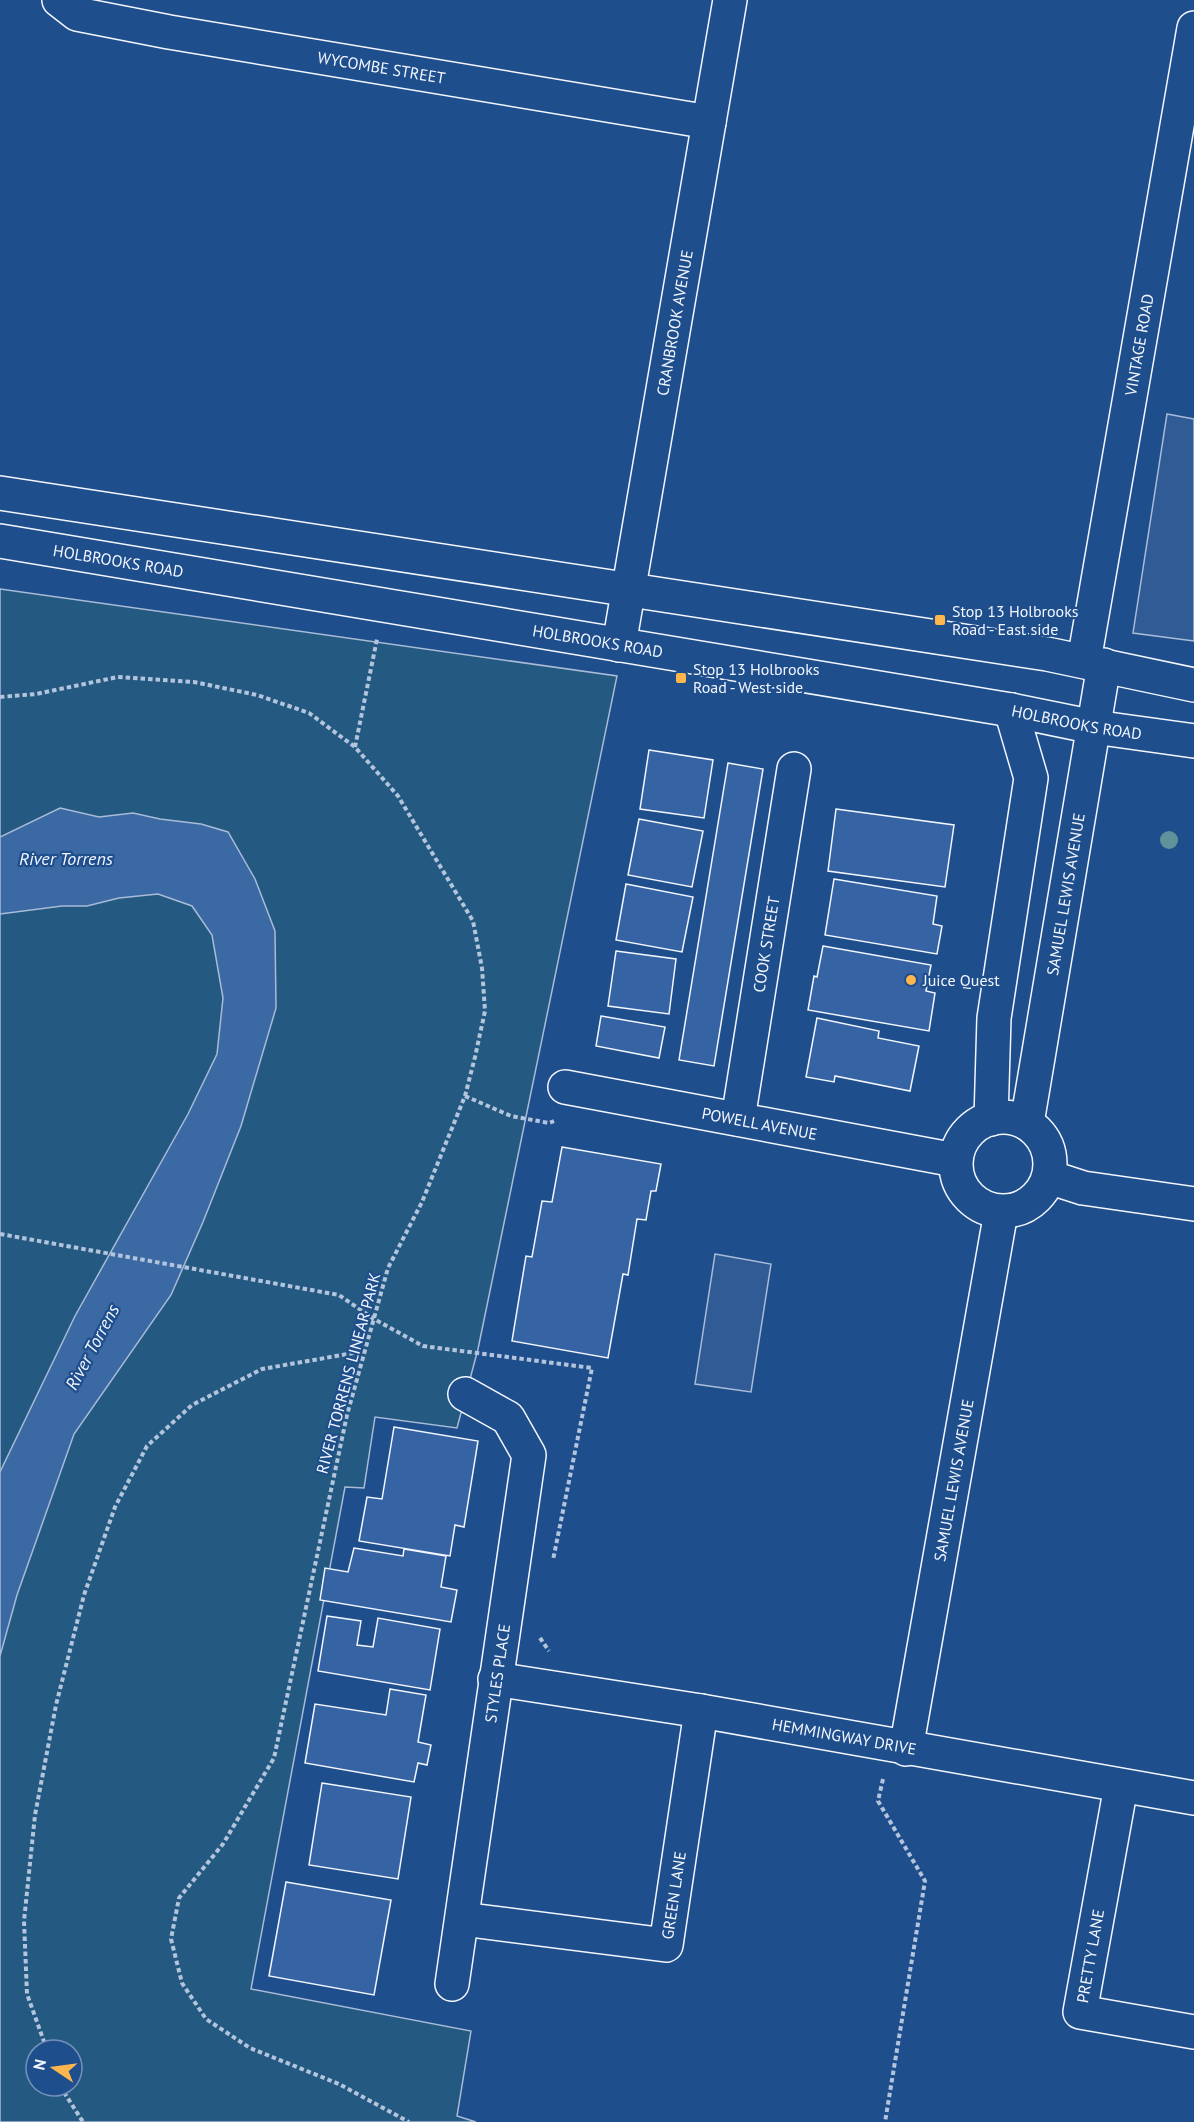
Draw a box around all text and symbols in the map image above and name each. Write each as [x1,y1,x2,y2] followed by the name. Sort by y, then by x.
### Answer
[316,47,447,88] street label: WYCOMBE STREET
[652,248,697,397] street label: CRANBROOK AVENUE
[1120,292,1158,398] street label: VINTAGE ROAD
[52,540,185,582] street label: HOLBROOKS ROAD
[952,601,1079,639] place label: Stop 13 Holbrooks Road - East side
[933,613,947,627] marker: Stop 13 Holbrooks Road - East side
[531,620,664,662] street label: HOLBROOKS ROAD
[693,659,820,697] place label: Stop 13 Holbrooks Road - West side
[674,671,688,685] marker: Stop 13 Holbrooks Road - West side
[1010,700,1143,744] street label: HOLBROOKS ROAD
[1042,811,1089,977] street label: SAMUEL LEWIS AVENUE
[19,847,114,870] water label: River Torrens
[748,895,784,994] street label: COOK STREET
[922,970,1000,990] place label: Juice Quest
[904,973,918,987] marker: Juice Quest
[700,1103,819,1144] street label: POWELL AVENUE
[312,1270,385,1476] street label: RIVER TORRENS LINEAR PARK
[60,1299,125,1394] water label: River Torrens
[929,1397,978,1563] street label: SAMUEL LEWIS AVENUE
[480,1622,514,1724] street label: STYLES PLACE
[771,1714,918,1759] street label: HEMMINGWAY DRIVE
[657,1850,690,1941] street label: GREEN LANE
[1072,1908,1108,2004] street label: PRETTY LANE
[24,2038,84,2098] north arrow
[28,2057,50,2072] text: N

